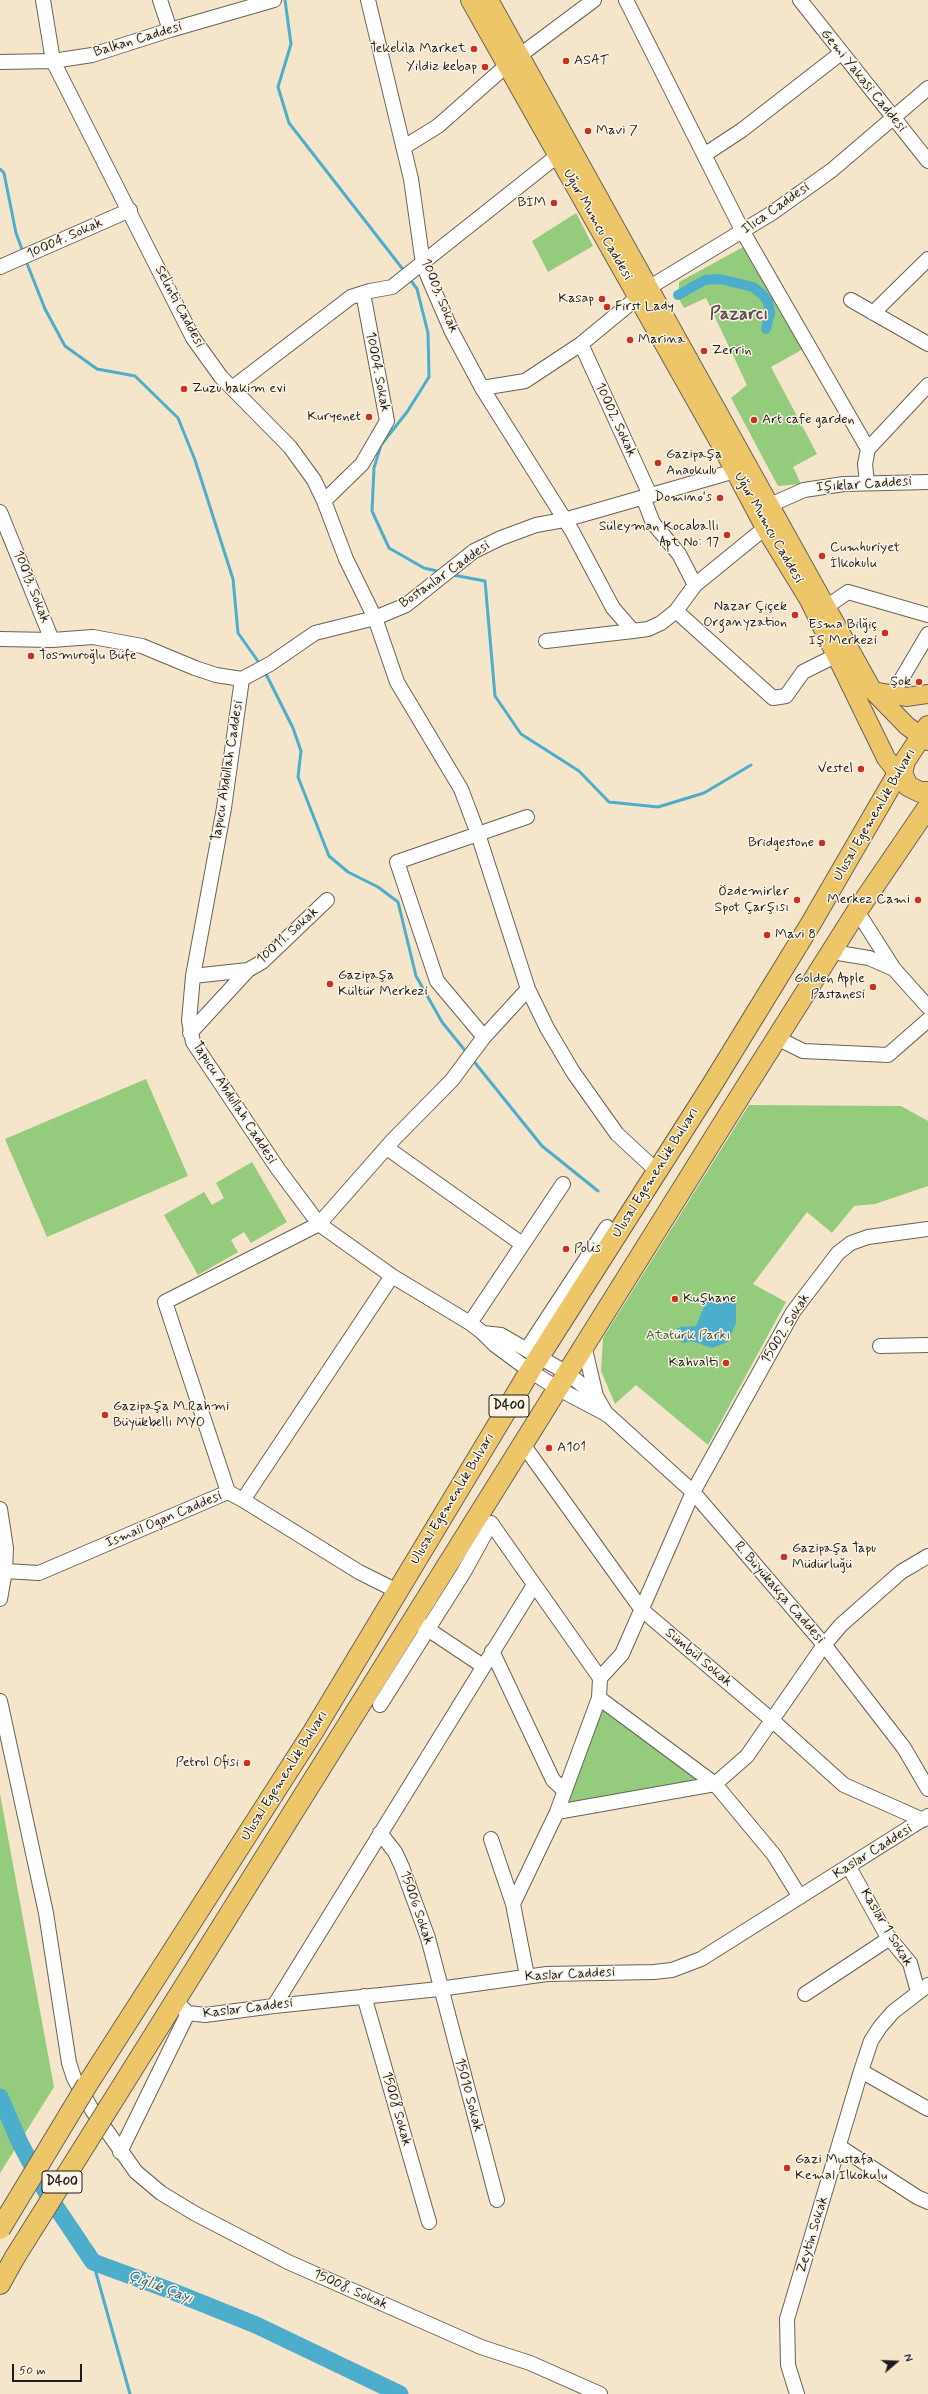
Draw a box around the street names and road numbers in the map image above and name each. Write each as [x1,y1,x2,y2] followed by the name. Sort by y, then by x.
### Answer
[92,19,184,61] street label: Balkan Caddesi
[816,26,910,136] street label: Gemi Yakasi Caddesi
[558,167,636,283] street label: Uğur Mumcu Caddesi
[739,179,813,239] street label: Ilıca Caddesi
[25,215,105,263] street label: 10004. Sokak
[417,256,461,336] street label: 10003. Sokak
[150,263,208,351] street label: Selinti Caddesi
[361,331,393,413] street label: 10004. Sokak
[590,380,640,460] street label: 10002. Sokak
[729,470,807,586] street label: Uğur Mumcu Caddesi
[816,473,912,497] street label: Işıklar Caddesi
[396,538,494,612] street label: Bostanlar Caddesi
[9,548,53,626] street label: 10013. Sokak
[209,699,247,843] street label: Tapucu Abdullah Caddesi
[830,746,920,884] street label: Ulusal Egemenlik Bulvarı
[254,904,322,968] street label: 10011. Sokak
[188,1039,280,1167] street label: Tapucu Abdullah Caddesi
[609,1105,703,1241] street label: Ulusal Egemenlik Bulvarı
[758,1291,814,1367] street label: 15002. Sokak
[489,1395,529,1417] road number: D400
[407,1430,499,1568] street label: Ulusal Egemenlik Bulvarı
[103,1488,225,1552] street label: Ismail Ogan Caddesi
[730,1539,828,1647] street label: R. Büyükakça Caddesi
[661,1625,735,1691] street label: Sümbül Sokak
[238,1708,332,1844] street label: Ulusal Egemenlik Bulvarı
[830,1821,916,1883] street label: Kaslar Caddesi
[396,1869,436,1947] street label: 15006 Sokak
[856,1886,916,1970] street label: Kaslar 1 Sokak
[524,1964,616,1986] street label: Kaslar Caddesi
[202,1995,294,2023] street label: Kaslar Caddesi
[450,2056,486,2134] street label: 15010 Sokak
[377,2070,415,2148] street label: 15008 Sokak
[42,2171,82,2193] road number: D400
[793,2195,833,2275] street label: Zeytin Sokak
[310,2266,390,2314] street label: 15008. Sokak

